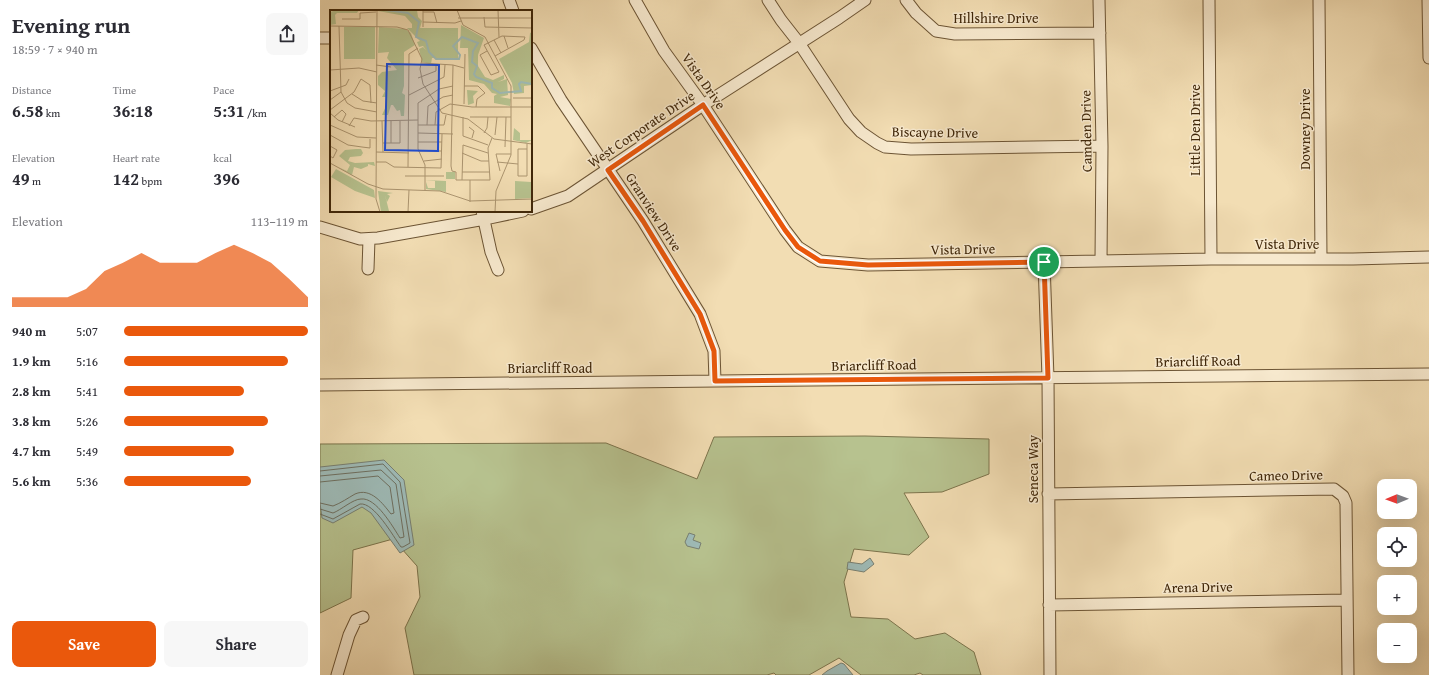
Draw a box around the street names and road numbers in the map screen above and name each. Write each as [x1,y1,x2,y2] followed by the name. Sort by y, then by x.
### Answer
[953,8,1039,28] street label: Hillshire Drive
[677,49,731,114] street label: Vista Drive
[1185,84,1205,176] street label: Little Den Drive
[584,86,699,172] street label: West Corporate Drive
[1295,88,1315,170] street label: Downey Drive
[1075,89,1097,172] street label: Camden Drive
[892,121,979,143] street label: Biscayne Drive
[621,169,687,256] street label: Granview Drive
[1255,234,1320,254] street label: Vista Drive
[930,238,996,260] street label: Vista Drive
[1155,350,1241,372] street label: Briarcliff Road
[831,354,917,376] street label: Briarcliff Road
[507,358,593,378] street label: Briarcliff Road
[1023,435,1043,503] street label: Seneca Way
[1249,464,1324,486] street label: Cameo Drive
[1163,576,1233,598] street label: Arena Drive

